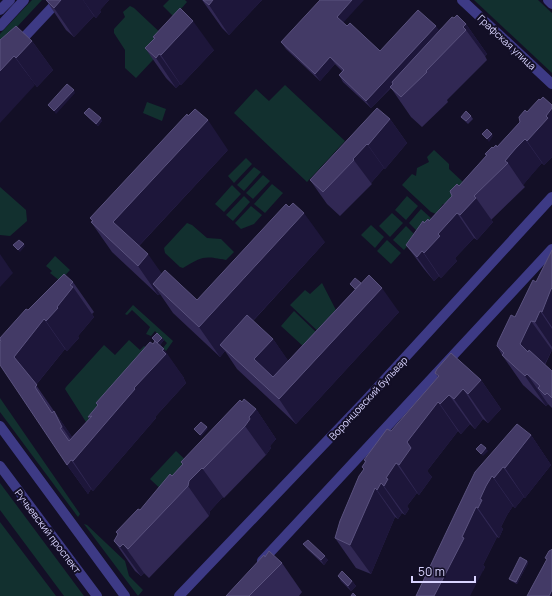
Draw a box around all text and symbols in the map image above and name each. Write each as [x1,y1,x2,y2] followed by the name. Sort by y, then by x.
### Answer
[475,11,539,73] street label: Графская улица
[326,353,411,443] street label: Воронцовский бульвар
[12,486,84,576] street label: Ручьевский проспект
[412,558,475,584] scale bar
[418,563,445,580] text: 50 m

